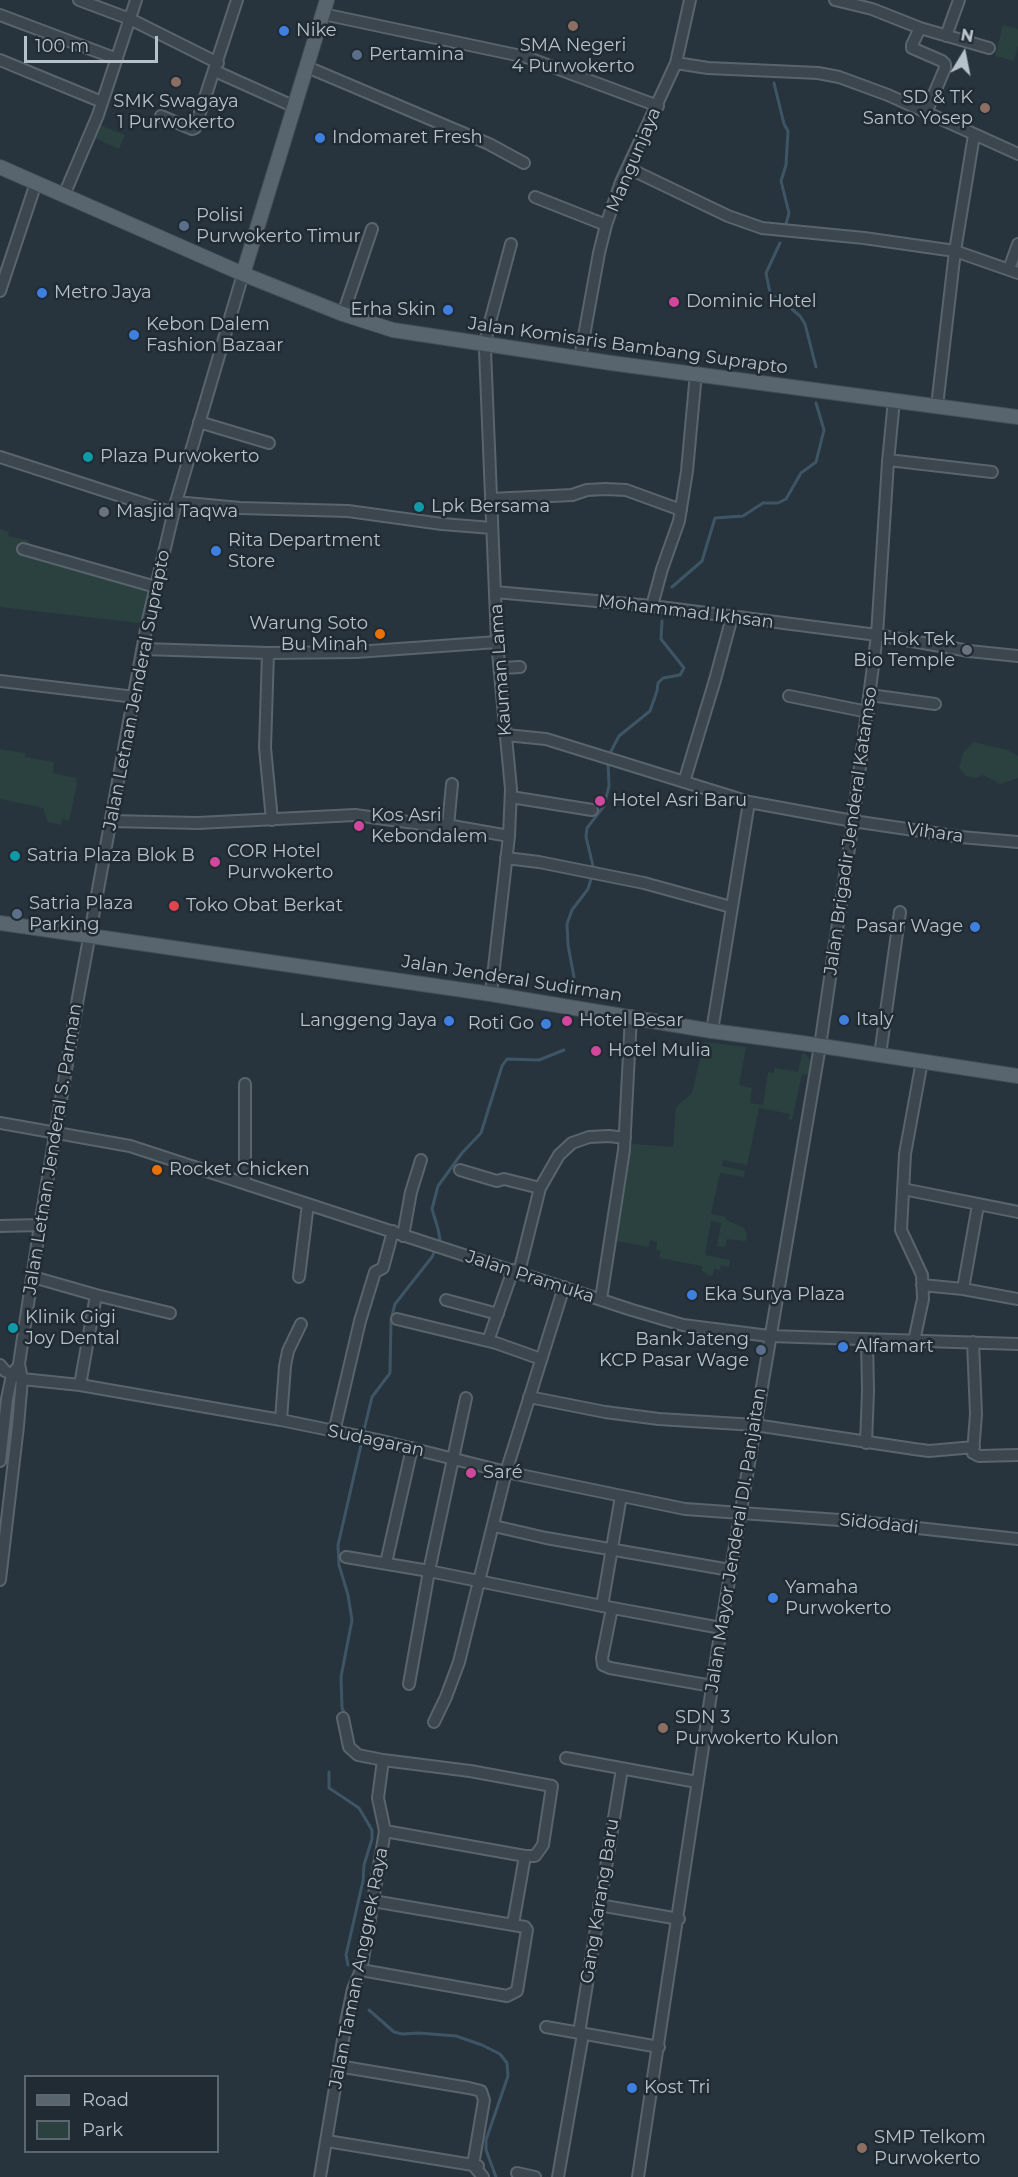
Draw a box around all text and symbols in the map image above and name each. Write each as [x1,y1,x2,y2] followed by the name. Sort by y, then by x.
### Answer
[566,19,580,33] marker: SMA Negeri 4 Purwokerto
[296,20,337,42] place label: Nike
[27,24,160,62] scale bar
[277,24,291,38] marker: Nike
[934,24,994,84] north arrow
[959,25,975,46] text: N
[35,35,89,57] text: 100 m
[512,35,634,78] place label: SMA Negeri 4 Purwokerto
[369,44,464,66] place label: Pertamina
[350,48,364,62] marker: Pertamina
[169,75,183,89] marker: SMK Swagaya 1 Purwokerto
[863,87,973,130] place label: SD & TK Santo Yosep
[113,91,239,134] place label: SMK Swagaya 1 Purwokerto
[978,101,992,115] marker: SD & TK Santo Yosep
[602,104,666,216] street label: Mangunjaya
[332,127,483,149] place label: Indomaret Fresh
[313,131,327,145] marker: Indomaret Fresh
[196,205,361,248] place label: Polisi Purwokerto Timur
[177,219,191,233] marker: Polisi Purwokerto Timur
[54,282,152,304] place label: Metro Jaya
[35,286,49,300] marker: Metro Jaya
[686,291,817,313] place label: Dominic Hotel
[667,295,681,309] marker: Dominic Hotel
[351,299,436,321] place label: Erha Skin
[441,303,455,317] marker: Erha Skin
[467,313,789,379] street label: Jalan Komisaris Bambang Suprapto
[146,314,283,356] place label: Kebon Dalem Fashion Bazaar
[127,328,141,342] marker: Kebon Dalem Fashion Bazaar
[100,446,259,468] place label: Plaza Purwokerto
[81,450,95,464] marker: Plaza Purwokerto
[431,496,550,518] place label: Lpk Bersama
[412,500,426,514] marker: Lpk Bersama
[116,501,238,523] place label: Masjid Taqwa
[97,505,111,519] marker: Masjid Taqwa
[228,530,381,572] place label: Rita Department Store
[209,544,223,558] marker: Rita Department Store
[99,548,175,832] street label: Jalan Letnan Jenderal Suprapto
[597,590,775,634] street label: Mohammad Ikhsan
[486,603,516,737] street label: Kauman Lama
[249,613,368,656] place label: Warung Soto Bu Minah
[373,627,387,641] marker: Warung Soto Bu Minah
[853,629,955,672] place label: Hok Tek Bio Temple
[960,643,974,657] marker: Hok Tek Bio Temple
[820,685,882,977] street label: Jalan Brigadir Jenderal Katamso
[612,790,747,812] place label: Hotel Asri Baru
[593,794,607,808] marker: Hotel Asri Baru
[371,805,488,848] place label: Kos Asri Kebondalem
[905,818,965,848] street label: Vihara
[352,819,366,833] marker: Kos Asri Kebondalem
[227,841,333,884] place label: COR Hotel Purwokerto
[27,845,195,867] place label: Satria Plaza Blok B
[8,849,22,863] marker: Satria Plaza Blok B
[208,855,222,869] marker: COR Hotel Purwokerto
[29,893,133,936] place label: Satria Plaza Parking
[186,895,343,917] place label: Toko Obat Berkat
[167,899,181,913] marker: Toko Obat Berkat
[10,907,24,921] marker: Satria Plaza Parking
[856,916,963,938] place label: Pasar Wage
[968,920,982,934] marker: Pasar Wage
[400,951,624,1007] street label: Jalan Jenderal Sudirman
[19,1002,87,1296] street label: Jalan Letnan Jenderal S. Parman
[856,1009,894,1031] place label: Italy
[300,1010,437,1032] place label: Langgeng Jaya
[579,1010,683,1032] place label: Hotel Besar
[468,1013,534,1035] place label: Roti Go
[837,1013,851,1027] marker: Italy
[442,1014,456,1028] marker: Langgeng Jaya
[560,1014,574,1028] marker: Hotel Besar
[539,1017,553,1031] marker: Roti Go
[608,1040,711,1062] place label: Hotel Mulia
[589,1044,603,1058] marker: Hotel Mulia
[169,1159,310,1181] place label: Rocket Chicken
[150,1163,164,1177] marker: Rocket Chicken
[463,1246,597,1308] street label: Jalan Pramuka
[704,1284,845,1306] place label: Eka Surya Plaza
[685,1288,699,1302] marker: Eka Surya Plaza
[25,1307,120,1350] place label: Klinik Gigi Joy Dental
[6,1321,20,1335] marker: Klinik Gigi Joy Dental
[599,1329,749,1372] place label: Bank Jateng KCP Pasar Wage
[855,1336,934,1358] place label: Alfamart
[836,1340,850,1354] marker: Alfamart
[754,1343,768,1357] marker: Bank Jateng KCP Pasar Wage
[701,1386,771,1694] street label: Jalan Mayor Jenderal DI. Panjaitan
[326,1420,426,1462] street label: Sudagaran
[483,1462,523,1484] place label: Saré
[464,1466,478,1480] marker: Saré
[838,1509,920,1539] street label: Sidodadi
[785,1577,891,1620] place label: Yamaha Purwokerto
[766,1591,780,1605] marker: Yamaha Purwokerto
[675,1707,839,1750] place label: SDN 3 Purwokerto Kulon
[656,1721,670,1735] marker: SDN 3 Purwokerto Kulon
[576,1817,624,1985] street label: Gang Karang Baru
[325,1846,393,2090] street label: Jalan Taman Anggrek Raya
[24,2075,219,2153] legend
[644,2077,710,2099] place label: Kost Tri
[625,2081,639,2095] marker: Kost Tri
[82,2089,129,2111] text: Road
[82,2119,123,2141] text: Park
[874,2127,986,2170] place label: SMP Telkom Purwokerto
[855,2141,869,2155] marker: SMP Telkom Purwokerto

